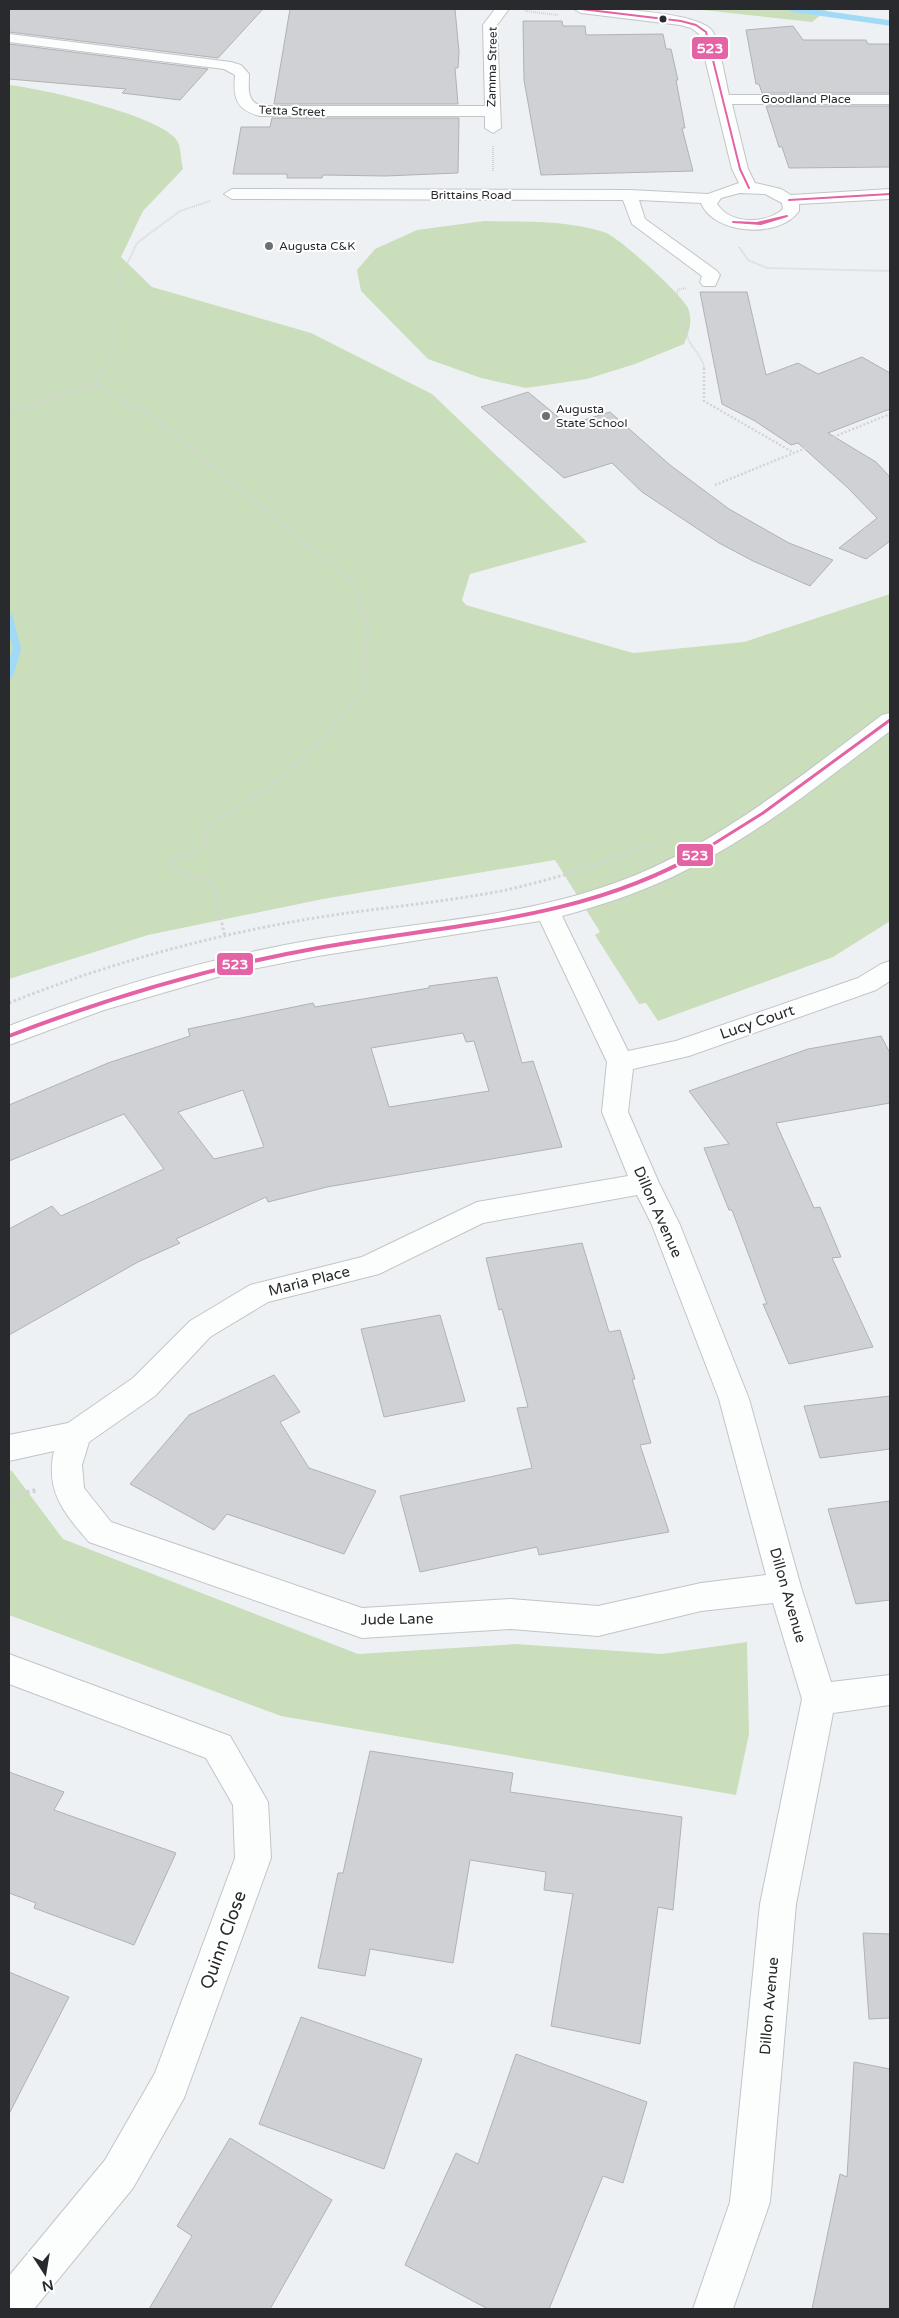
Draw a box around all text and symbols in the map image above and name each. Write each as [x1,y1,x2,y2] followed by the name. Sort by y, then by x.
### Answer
[658,14,668,24] unlabelled marker
[484,26,500,107] street label: Zamma Street
[691,36,729,60] line badge: 523
[697,40,723,57] text: 523
[761,92,851,106] street label: Goodland Place
[258,103,326,119] street label: Tetta Street
[430,188,512,202] street label: Brittains Road
[279,239,355,253] place label: Augusta C&K
[263,240,275,252] marker: Augusta C&K
[556,402,627,430] place label: Augusta State School
[540,410,552,422] marker: Augusta State School
[676,843,714,867] line badge: 523
[682,847,708,864] text: 523
[216,952,254,976] line badge: 523
[222,956,248,973] text: 523
[717,1001,797,1043] street label: Lucy Court
[630,1163,686,1261] street label: Dillon Avenue
[266,1262,352,1300] street label: Maria Place
[766,1545,810,1645] street label: Dillon Avenue
[361,1609,433,1629] street label: Jude Lane
[195,1888,251,1992] street label: Quinn Close
[756,1956,782,2056] street label: Dillon Avenue
[20,2248,70,2298] north arrow
[40,2276,55,2295] text: N

